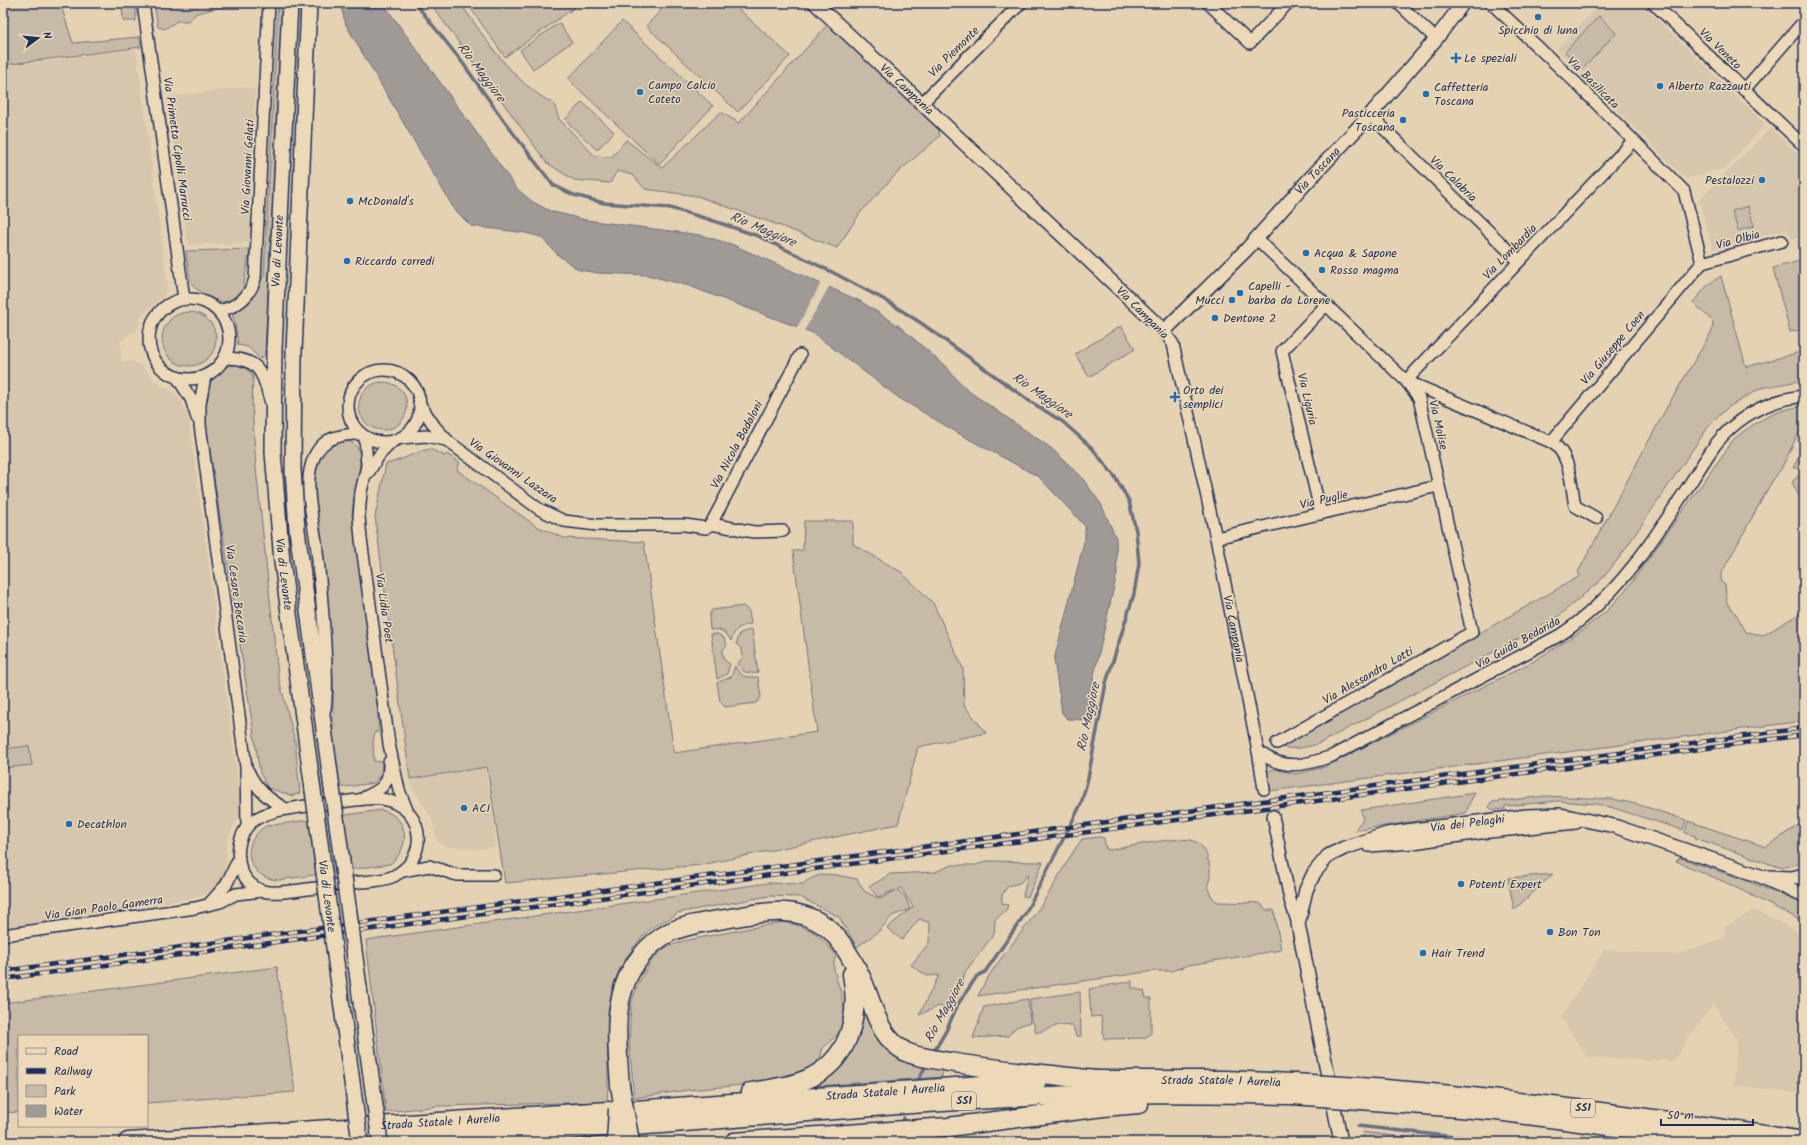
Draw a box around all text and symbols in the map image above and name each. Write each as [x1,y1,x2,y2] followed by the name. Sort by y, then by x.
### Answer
[1533,12,1543,22] marker: Spicchio di luna
[18,18,58,58] north arrow
[1498,21,1578,40] place label: Spicchio di luna
[924,22,984,82] street label: Via Piemonte
[1694,24,1746,74] street label: Via Veneto
[37,30,56,41] text: N
[452,39,511,108] water label: Rio Maggiore
[1464,49,1518,68] place label: Le speziali
[1562,52,1624,114] street label: Via Basilicata
[1451,53,1461,63] marker: Le speziali
[875,59,939,120] street label: Via Campania
[158,76,197,223] street label: Via Primetta Cipolli Marrucci
[648,76,716,109] place label: Campo Calcio Coteto
[1668,77,1752,96] place label: Alberto Razzauti
[1434,78,1489,111] place label: Caffetteria Toscana
[1655,81,1665,91] marker: Alberto Razzauti
[635,87,645,97] marker: Campo Calcio Coteto
[1421,89,1431,99] marker: Caffetteria Toscana
[1342,104,1395,137] place label: Pasticceria Toscana
[1398,115,1408,125] marker: Pasticceria Toscana
[236,118,260,215] street label: Via Giovanni Gelati
[1290,142,1345,199] street label: Via Toscana
[1425,151,1481,207] street label: Via Calabria
[1705,171,1755,190] place label: Pestalozzi
[1757,175,1767,185] marker: Pestalozzi
[358,192,414,211] place label: McDonald's
[345,196,355,206] marker: McDonald's
[727,207,800,254] water label: Rio Maggiore
[267,214,289,288] street label: Via di Levante
[1478,219,1542,284] street label: Via Lombardia
[1714,225,1762,255] street label: Via Olbia
[1314,244,1397,263] place label: Acqua & Sapone
[1301,248,1311,258] marker: Acqua & Sapone
[355,252,435,271] place label: Riccardo corredi
[342,256,352,266] marker: Riccardo corredi
[1330,261,1399,280] place label: Rosso magma
[1317,265,1327,275] marker: Rosso magma
[1248,277,1331,310] place label: Capelli - barba da Lorene
[1111,282,1173,344] street label: Via Campania
[1235,288,1245,298] marker: Capelli - barba da Lorene
[1195,291,1225,310] place label: Mucci
[1227,295,1237,305] marker: Mucci
[1576,307,1650,389] street label: Via Giuseppe Coen
[1223,309,1276,328] place label: Dentone 2
[1210,313,1220,323] marker: Dentone 2
[1007,367,1077,425] water label: Rio Maggiore
[1292,371,1322,427] street label: Via Liguria
[1183,381,1225,414] place label: Orto dei semplici
[1170,392,1180,402] marker: Orto dei semplici
[706,397,769,492] street label: Via Nicola Badaloni
[1423,398,1453,453] street label: Via Molise
[465,433,562,509] street label: Via Giovanni Lazzara
[1298,485,1351,515] street label: Via Puglie
[271,537,298,612] street label: Via di Levante
[220,544,252,645] street label: Via Cesare Beccaria
[370,572,398,645] street label: Via Lidia Poet
[1218,593,1250,664] street label: Via Campania
[1472,611,1564,674] street label: Via Guido Bedarida
[1319,642,1418,710] street label: Via Alessandro Lotti
[1071,680,1107,753] water label: Rio Maggiore
[472,799,490,818] place label: ACI
[459,803,469,813] marker: ACI
[1429,809,1507,837] street label: Via dei Pelaghi
[77,815,127,834] place label: Decathlon
[64,819,74,829] marker: Decathlon
[313,859,341,934] street label: Via di Levante
[1469,875,1542,894] place label: Potenti Expert
[1456,879,1466,889] marker: Potenti Expert
[44,890,165,926] street label: Via Gian Paolo Gamerra
[1558,923,1601,942] place label: Bon Ton
[1545,927,1555,937] marker: Bon Ton
[1431,944,1485,963] place label: Hair Trend
[1418,948,1428,958] marker: Hair Trend
[919,974,972,1047] water label: Rio Maggiore
[18,1035,148,1127] legend
[54,1042,79,1061] text: Road
[54,1062,92,1081] text: Railway
[1161,1071,1282,1092] street label: Strada Statale 1 Aurelia
[825,1078,946,1106] street label: Strada Statale 1 Aurelia
[54,1082,76,1101] text: Park
[952,1092,976,1110] road number: SS1
[1571,1099,1595,1117] road number: SS1
[1661,1101,1753,1127] scale bar
[54,1102,84,1121] text: Water
[1667,1106,1694,1125] text: 50 m
[380,1109,501,1135] street label: Strada Statale 1 Aurelia

